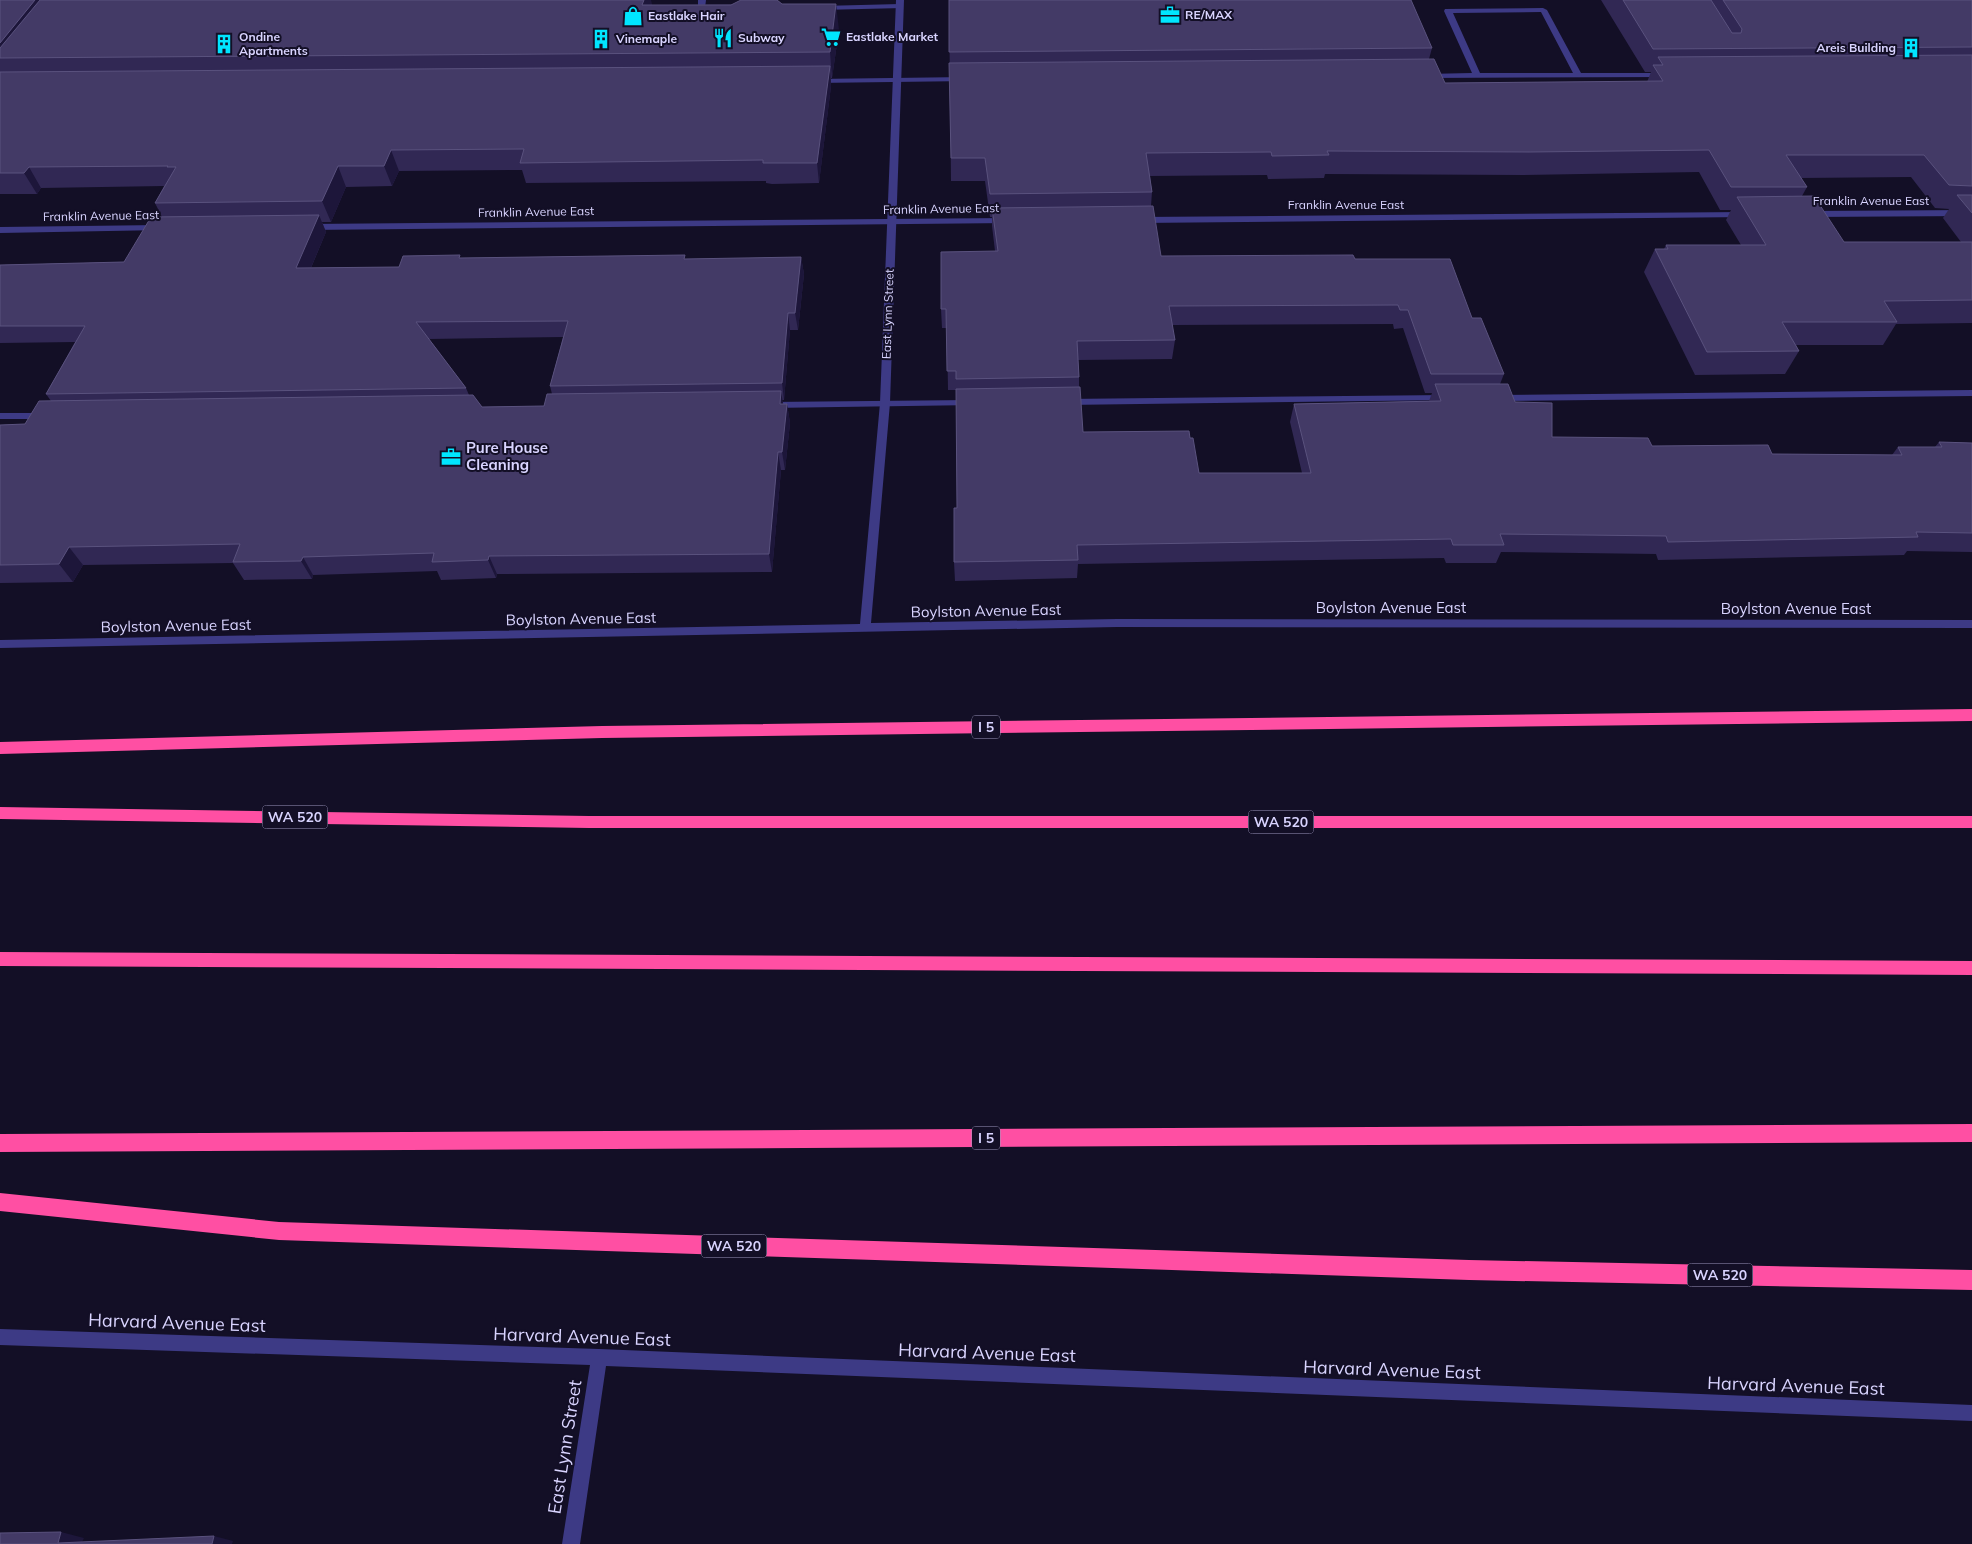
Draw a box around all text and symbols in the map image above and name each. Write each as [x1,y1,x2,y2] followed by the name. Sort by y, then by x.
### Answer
[1159,4,1181,26] office icon: RE/MAX
[622,5,644,27] shop icon: Eastlake Hair
[1185,7,1233,22] place label: RE/MAX
[648,8,725,23] place label: Eastlake Hair
[820,26,842,48] supermarket icon: Eastlake Market
[712,27,734,49] restaurant icon: Subway
[590,28,612,50] building icon: Vinemaple
[239,29,308,58] place label: Ondine Apartments
[846,29,939,44] place label: Eastlake Market
[738,30,785,45] place label: Subway
[615,31,677,46] place label: Vinemaple
[213,33,235,55] building icon: Ondine Apartments
[1900,37,1922,59] building icon: Areis Building
[1816,40,1896,55] place label: Areis Building
[1813,193,1929,208] street label: Franklin Avenue East
[1288,197,1404,212] street label: Franklin Avenue East
[883,200,999,217] street label: Franklin Avenue East
[478,203,594,220] street label: Franklin Avenue East
[43,207,159,224] street label: Franklin Avenue East
[878,269,897,359] street label: East Lynn Street
[466,438,548,474] place label: Pure House Cleaning
[440,446,462,468] office icon: Pure House Cleaning
[1316,598,1466,617] street label: Boylston Avenue East
[1721,599,1871,618] street label: Boylston Avenue East
[911,600,1061,621] street label: Boylston Avenue East
[506,608,656,629] street label: Boylston Avenue East
[101,615,251,636] street label: Boylston Avenue East
[972,716,1000,739] road number: I 5
[262,806,328,829] road number: WA 520
[1248,810,1314,834] road number: WA 520
[972,1126,1000,1150] road number: I 5
[702,1234,766,1258] road number: WA 520
[1688,1264,1752,1286] road number: WA 520
[88,1308,266,1337] street label: Harvard Avenue East
[493,1322,671,1351] street label: Harvard Avenue East
[898,1338,1076,1367] street label: Harvard Avenue East
[1303,1355,1481,1384] street label: Harvard Avenue East
[1707,1371,1885,1400] street label: Harvard Avenue East
[543,1378,586,1516] street label: East Lynn Street

